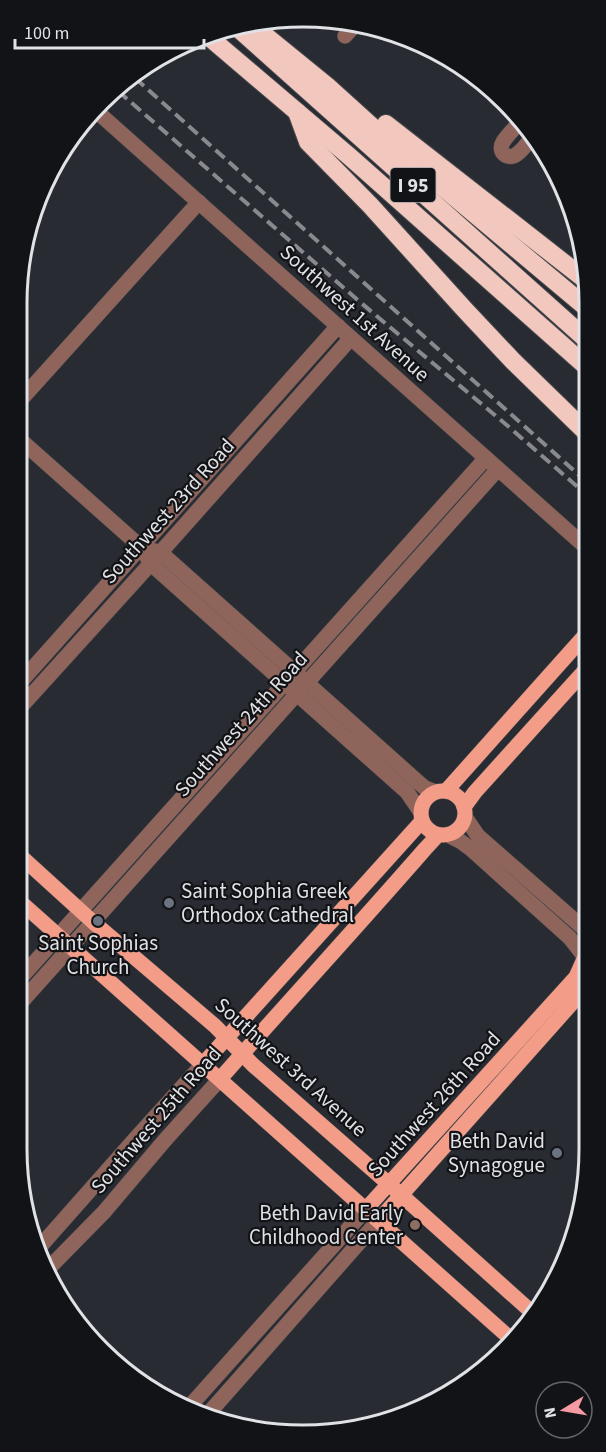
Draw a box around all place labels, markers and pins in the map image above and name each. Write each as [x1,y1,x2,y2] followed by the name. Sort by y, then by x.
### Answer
[181,876,354,930] place label: Saint Sophia Greek Orthodox Cathedral
[162,896,176,910] marker: Saint Sophia Greek Orthodox Cathedral
[91,914,105,928] marker: Saint Sophias Church
[38,928,158,982] place label: Saint Sophias Church
[448,1126,545,1180] place label: Beth David Synagogue
[550,1146,564,1160] marker: Beth David Synagogue
[249,1198,404,1252] place label: Beth David Early Childhood Center
[408,1218,422,1232] marker: Beth David Early Childhood Center

